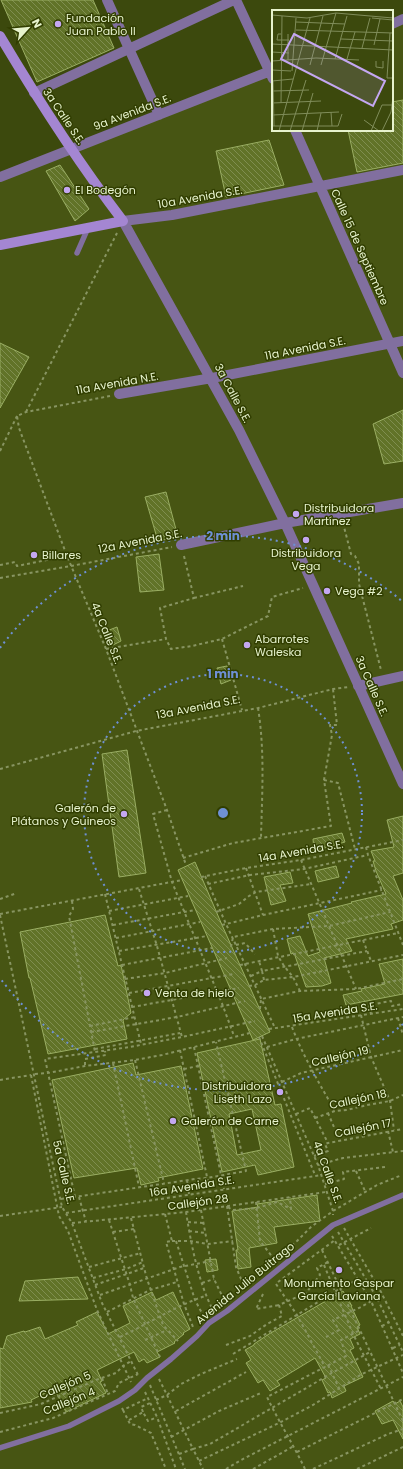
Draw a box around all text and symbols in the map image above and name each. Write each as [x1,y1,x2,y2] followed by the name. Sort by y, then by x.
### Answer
[8,8,48,48] north arrow
[66,10,136,39] place label: Fundación Juan Pablo II
[272,10,393,131] inset map
[28,16,46,31] text: N
[53,19,63,29] marker: Fundación Juan Pablo II
[39,85,89,147] street label: 3a Calle S.E.
[91,90,173,134] street label: 9a Avenida S.E.
[75,182,136,198] place label: El Bodegón
[157,182,243,212] street label: 10a Avenida S.E.
[62,185,72,195] marker: El Bodegón
[327,186,393,308] street label: Calle 15 de Septiembre
[263,332,347,364] street label: 11a Avenida S.E.
[211,361,255,425] street label: 3a Calle S.E.
[75,368,159,398] street label: 11a Avenida N.E.
[304,500,374,529] place label: Distribuidora Martínez
[291,509,301,519] marker: Distribuidora Martínez
[97,525,183,557] street label: 12a Avenida S.E.
[206,527,240,544] text: 2 min
[301,535,311,545] marker: Distribuidora Vega
[271,545,341,574] place label: Distribuidora Vega
[42,547,81,563] place label: Billares
[29,550,39,560] marker: Billares
[335,583,383,599] place label: Vega #2
[322,586,332,596] marker: Vega #2
[87,600,127,666] street label: 4a Calle S.E.
[255,631,309,660] place label: Abarrotes Waleska
[242,640,252,650] marker: Abarrotes Waleska
[352,653,392,719] street label: 3a Calle S.E.
[207,665,239,682] text: 1 min
[155,691,241,723] street label: 13a Avenida S.E.
[11,800,116,829] place label: Galerón de Plátanos y Guineos
[216,806,230,820] centre of rings
[119,809,129,819] marker: Galerón de Plátanos y Guineos
[258,836,344,866] street label: 14a Avenida S.E.
[155,985,234,1001] place label: Venta de hielo
[142,988,152,998] marker: Venta de hielo
[292,997,378,1027] street label: 15a Avenida S.E.
[310,1042,370,1070] street label: Callejón 19
[202,1078,272,1107] place label: Distribuidora Liseth Lazo
[328,1085,388,1113] street label: Callejón 18
[275,1087,285,1097] marker: Distribuidora Liseth Lazo
[181,1113,279,1129] place label: Galerón de Carne
[333,1115,393,1141] street label: Callejón 17
[168,1116,178,1126] marker: Galerón de Carne
[49,1138,79,1206] street label: 5a Calle S.E.
[309,1139,347,1205] street label: 4a Calle S.E.
[148,1171,236,1201] street label: 16a Avenida S.E.
[167,1190,229,1214] street label: Callejón 28
[192,1238,298,1328] street label: Avenida Julio Buitrago
[334,1265,344,1275] marker: Monumento Gaspar García Laviana
[284,1275,394,1304] place label: Monumento Gaspar García Laviana
[37,1367,93,1403] street label: Callejón 5
[41,1383,97,1419] street label: Callejón 4

